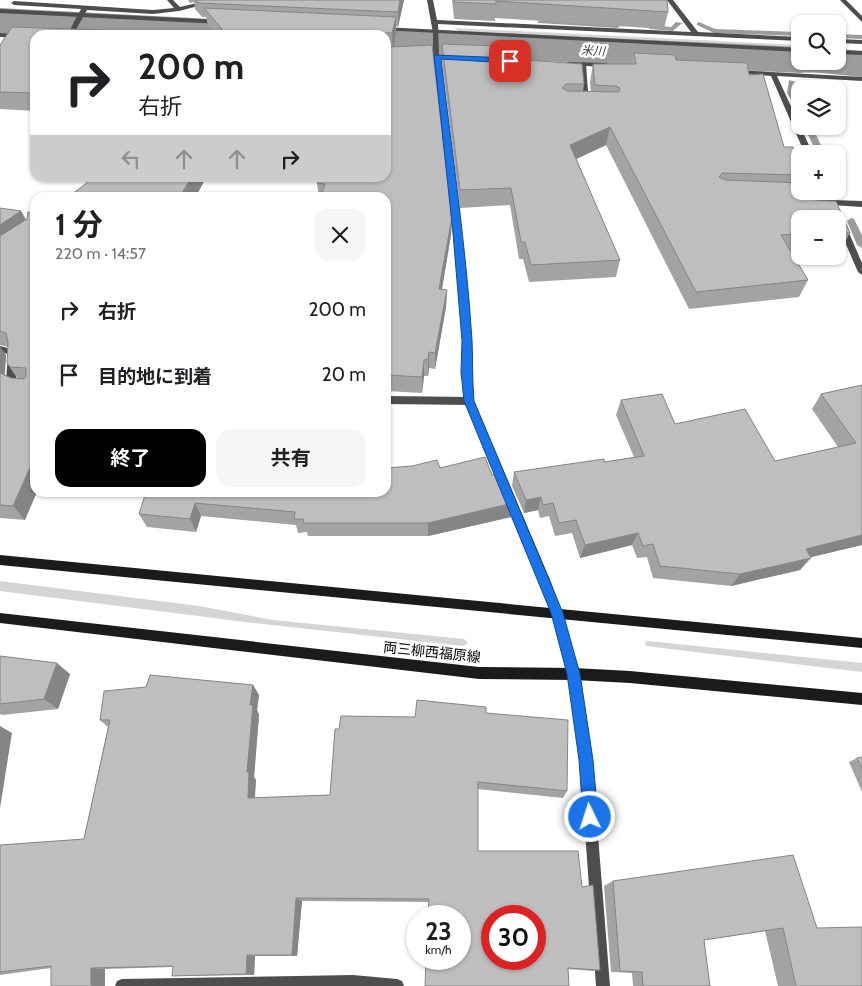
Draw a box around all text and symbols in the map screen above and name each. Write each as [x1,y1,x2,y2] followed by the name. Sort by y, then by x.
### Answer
[791,15,846,265] map controls
[791,15,846,70] button: search
[489,40,531,82] pin
[581,42,607,59] water label: 米川
[138,45,244,88] text: 200 m
[496,47,524,75] icon: arrive
[55,50,120,115] icon: right
[791,80,846,135] button: layers
[138,93,182,120] text: 右折
[117,145,145,173] icon: left
[170,145,198,173] icon: ahead
[223,145,251,173] icon: ahead
[276,145,304,173] icon: right
[791,145,846,200] button: +
[55,206,103,243] text: 1 分
[314,209,366,261] button: close
[791,210,846,265] button: −
[55,244,146,263] text: 220 m · 14:57
[55,296,83,324] icon: right
[309,298,366,321] text: 200 m
[98,300,136,323] text: 右折
[55,361,83,389] icon: arrive
[322,363,366,386] text: 20 m
[98,365,212,388] text: 目的地に到着
[55,429,206,487] button: 終了
[216,429,366,487] button: 共有
[382,638,482,666] street label: 両三柳西福原線
[563,790,615,842] position arrow
[481,905,546,970] speed limit sign: 30
[425,916,452,946] text: 23
[425,942,452,957] text: km/h

